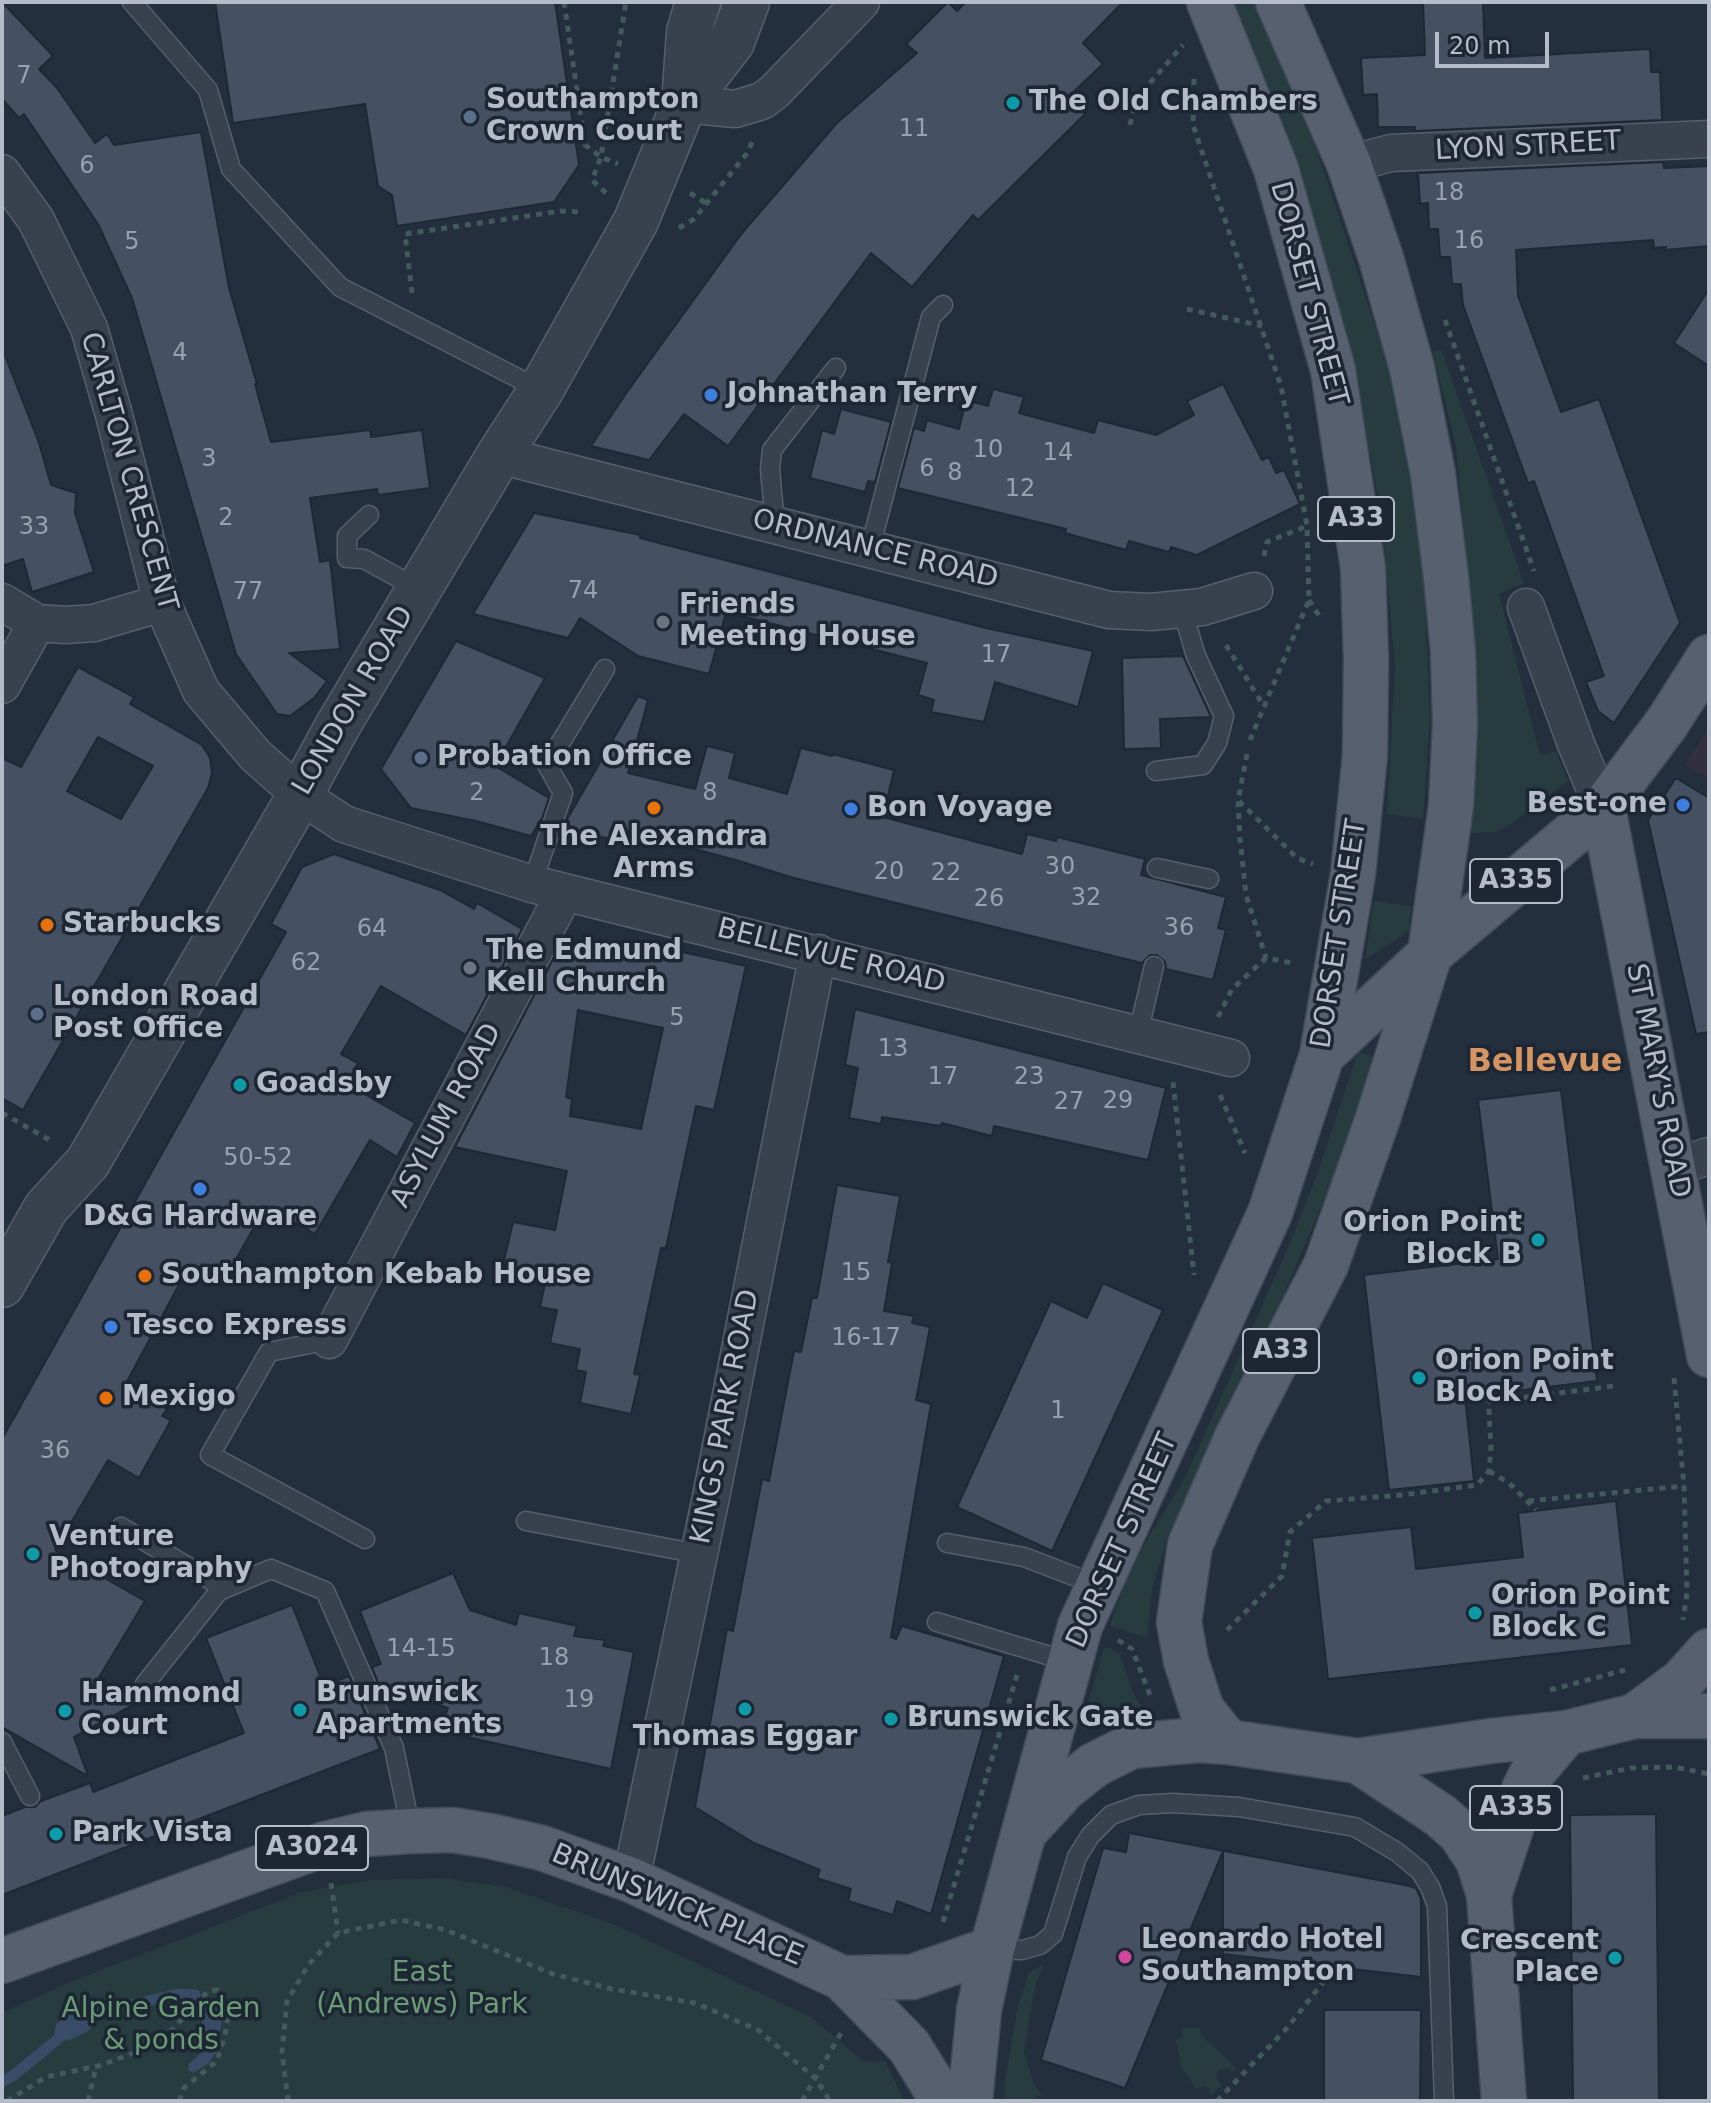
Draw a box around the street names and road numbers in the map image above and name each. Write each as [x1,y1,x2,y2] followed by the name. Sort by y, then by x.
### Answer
[1434,125,1622,169] street label: LYON STREET
[1262,178,1354,410] street label: DORSET STREET
[72,329,184,615] street label: CARLTON CRESCENT
[1318,497,1394,541] road number: A33
[749,503,1001,597] street label: ORDNANCE ROAD
[286,600,422,802] street label: LONDON ROAD
[1305,817,1375,1051] street label: DORSET STREET
[1470,859,1562,903] road number: A335
[714,912,948,1002] street label: BELLEVUE ROAD
[1618,961,1696,1201] street label: ST MARY'S ROAD
[384,1018,510,1214] street label: ASYLUM ROAD
[685,1287,767,1547] street label: KINGS PARK ROAD
[1243,1329,1319,1373] road number: A33
[1061,1428,1185,1654] street label: DORSET STREET
[1470,1786,1562,1830] road number: A335
[256,1826,368,1870] road number: A3024
[546,1838,808,1974] street label: BRUNSWICK PLACE

